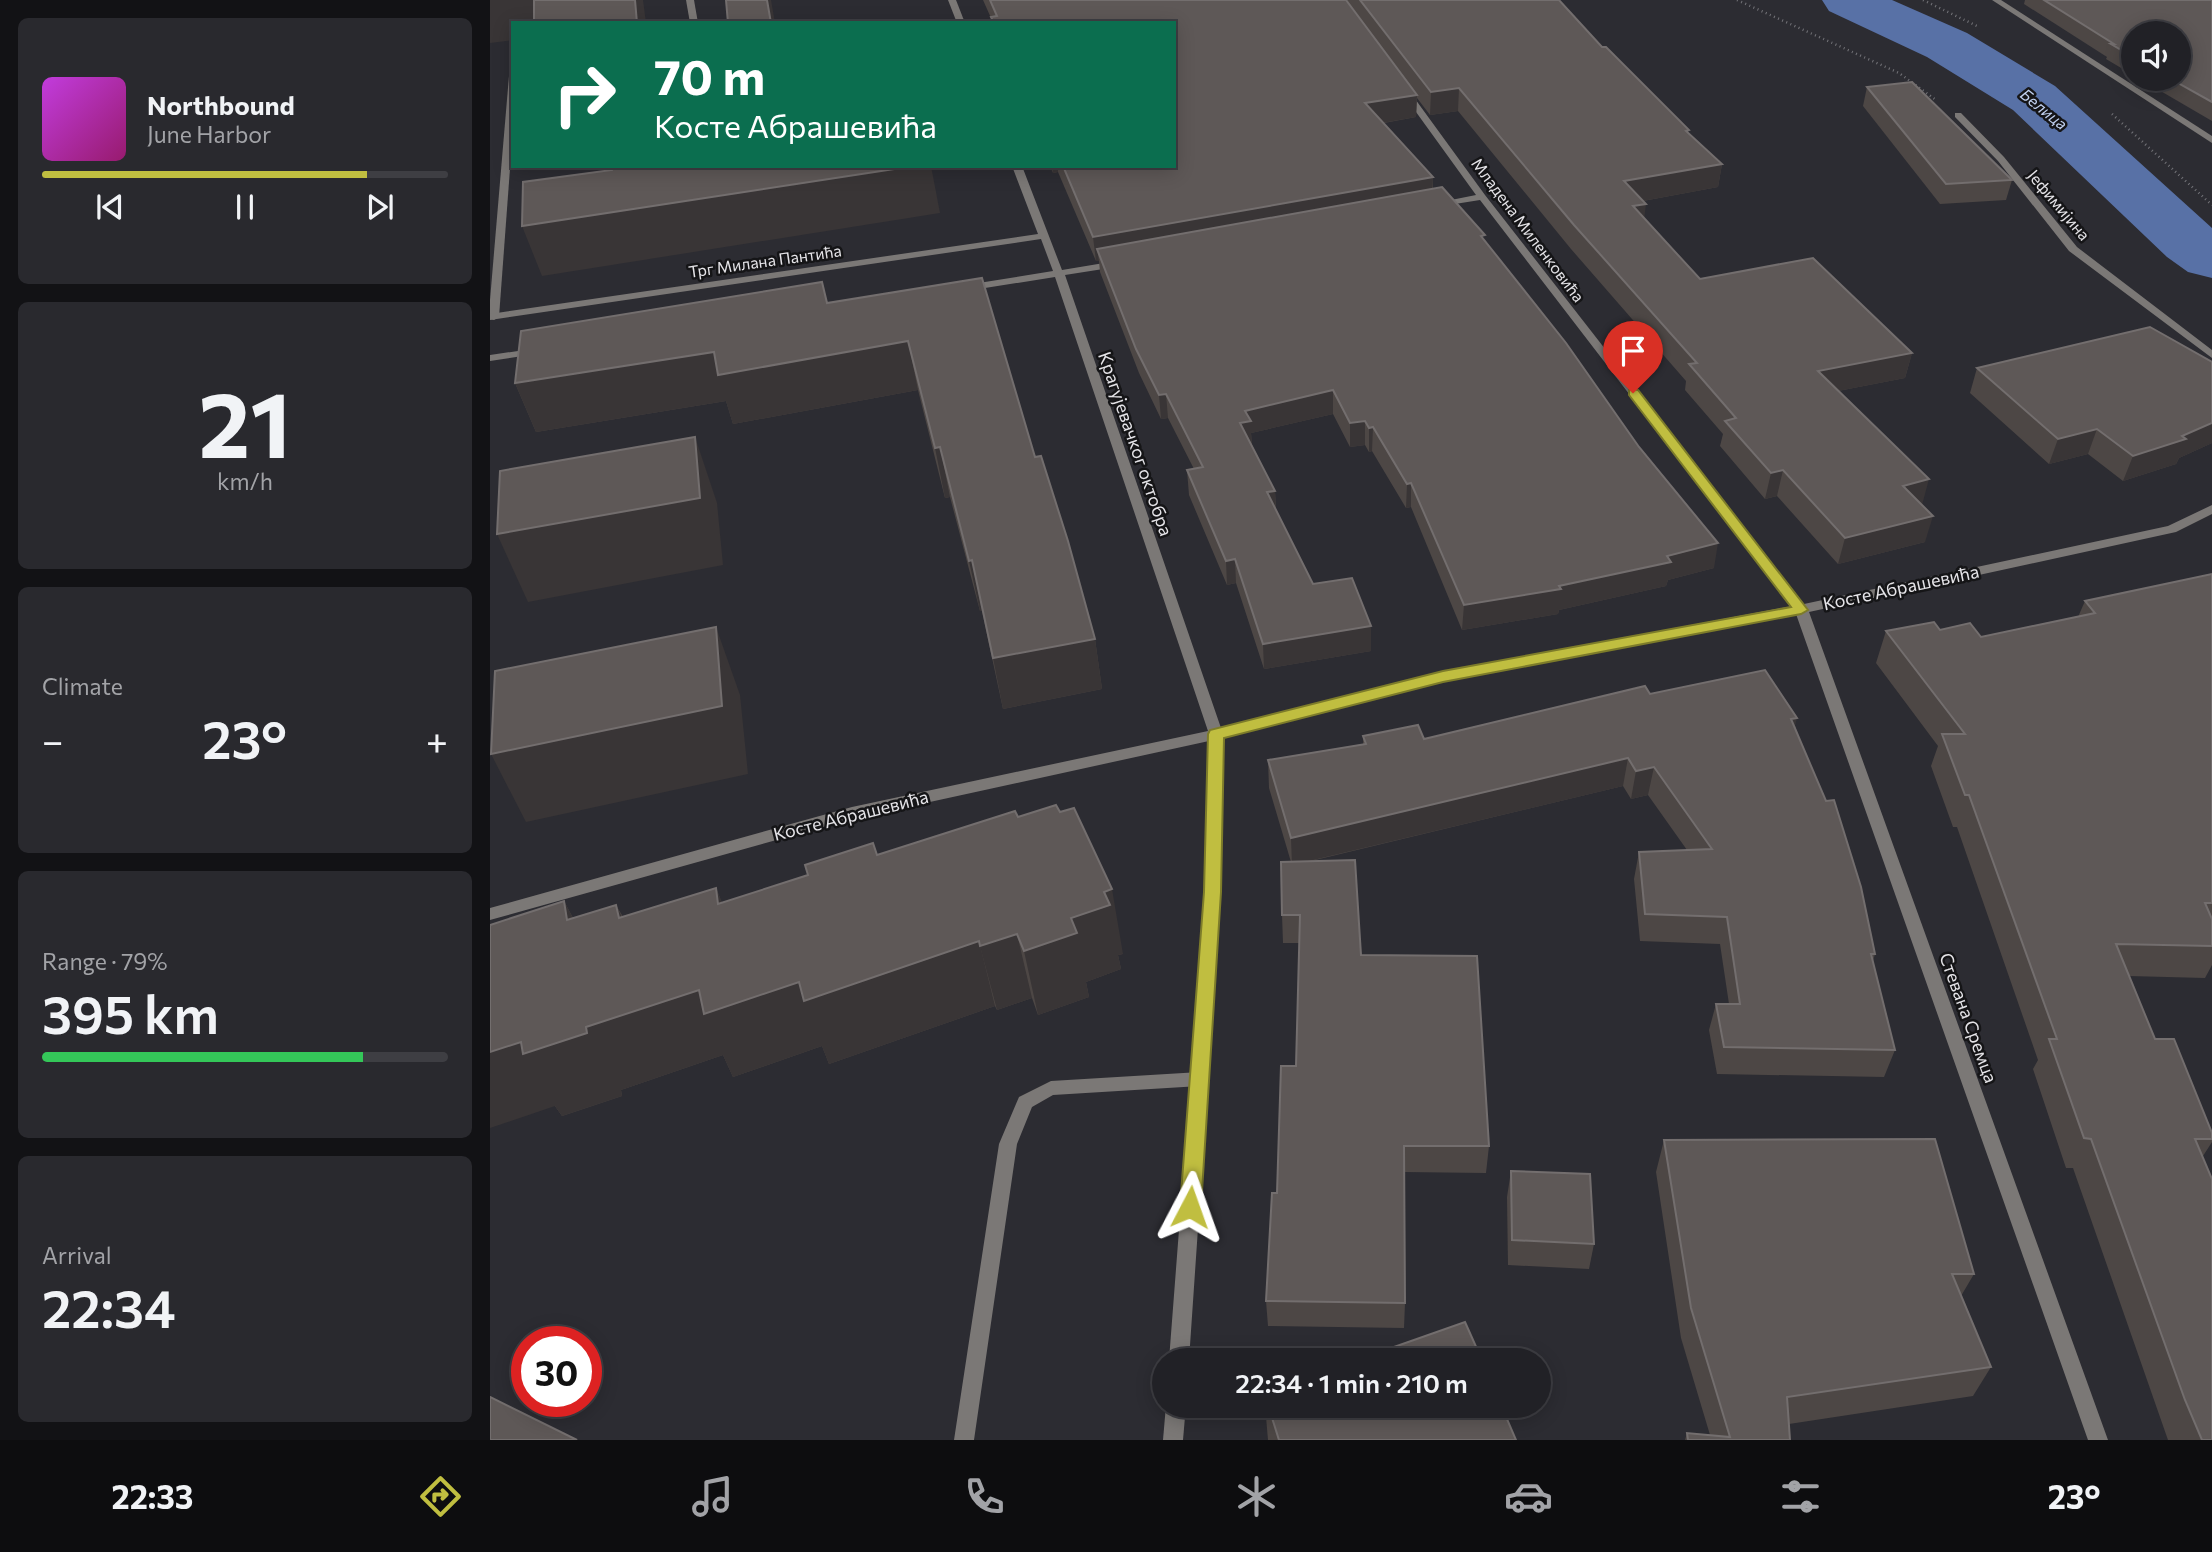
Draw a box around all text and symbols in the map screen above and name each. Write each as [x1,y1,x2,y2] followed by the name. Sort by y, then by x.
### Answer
[2121,21,2191,91] map controls
[2121,21,2191,91] button: sound
[654,45,765,105] text: 70 m
[539,49,630,140] icon: right
[2017,84,2071,133] water label: Белица
[147,89,295,120] text: Northbound
[654,105,937,145] text: Косте Абрашевића
[147,120,271,148] text: June Harbor
[1468,154,1589,305] street label: Младена Миленковића
[2024,166,2094,244] street label: Јефимијина
[91,188,129,226] icon: previous
[226,188,264,226] icon: pause
[361,188,399,226] icon: next
[687,240,843,281] street label: Трг Милана Пантића
[1603,321,1663,393] pin
[1614,332,1652,370] icon: arrive
[1094,349,1178,539] street label: Крагујевачког октобра
[199,365,291,477] text: 21
[217,467,273,495] text: km/h
[1821,560,1981,614] street label: Косте Абрашевића
[42,672,123,700] text: Climate
[202,706,287,770] text: 23°
[42,716,64,763] text: −
[426,716,448,763] text: +
[771,785,931,845] street label: Косте Абрашевића
[42,947,167,975] text: Range · 79%
[1935,950,2003,1086] street label: Стевана Сремца
[42,981,219,1045] text: 395 km
[1153,1170,1227,1244] position arrow
[42,1241,112,1269] text: Arrival
[42,1275,176,1339] text: 22:34
[511,1326,602,1417] speed limit sign: 30
[1235,1367,1468,1398] text: 22:34 · 1 min · 210 m
[416,1472,465,1521] icon: directions
[688,1472,737,1521] icon: music
[960,1472,1009,1521] icon: phone
[1232,1472,1281,1521] icon: climate
[1504,1472,1553,1521] icon: car
[1776,1472,1825,1521] icon: filters
[111,1476,193,1516] text: 22:33
[2048,1476,2100,1516] text: 23°

